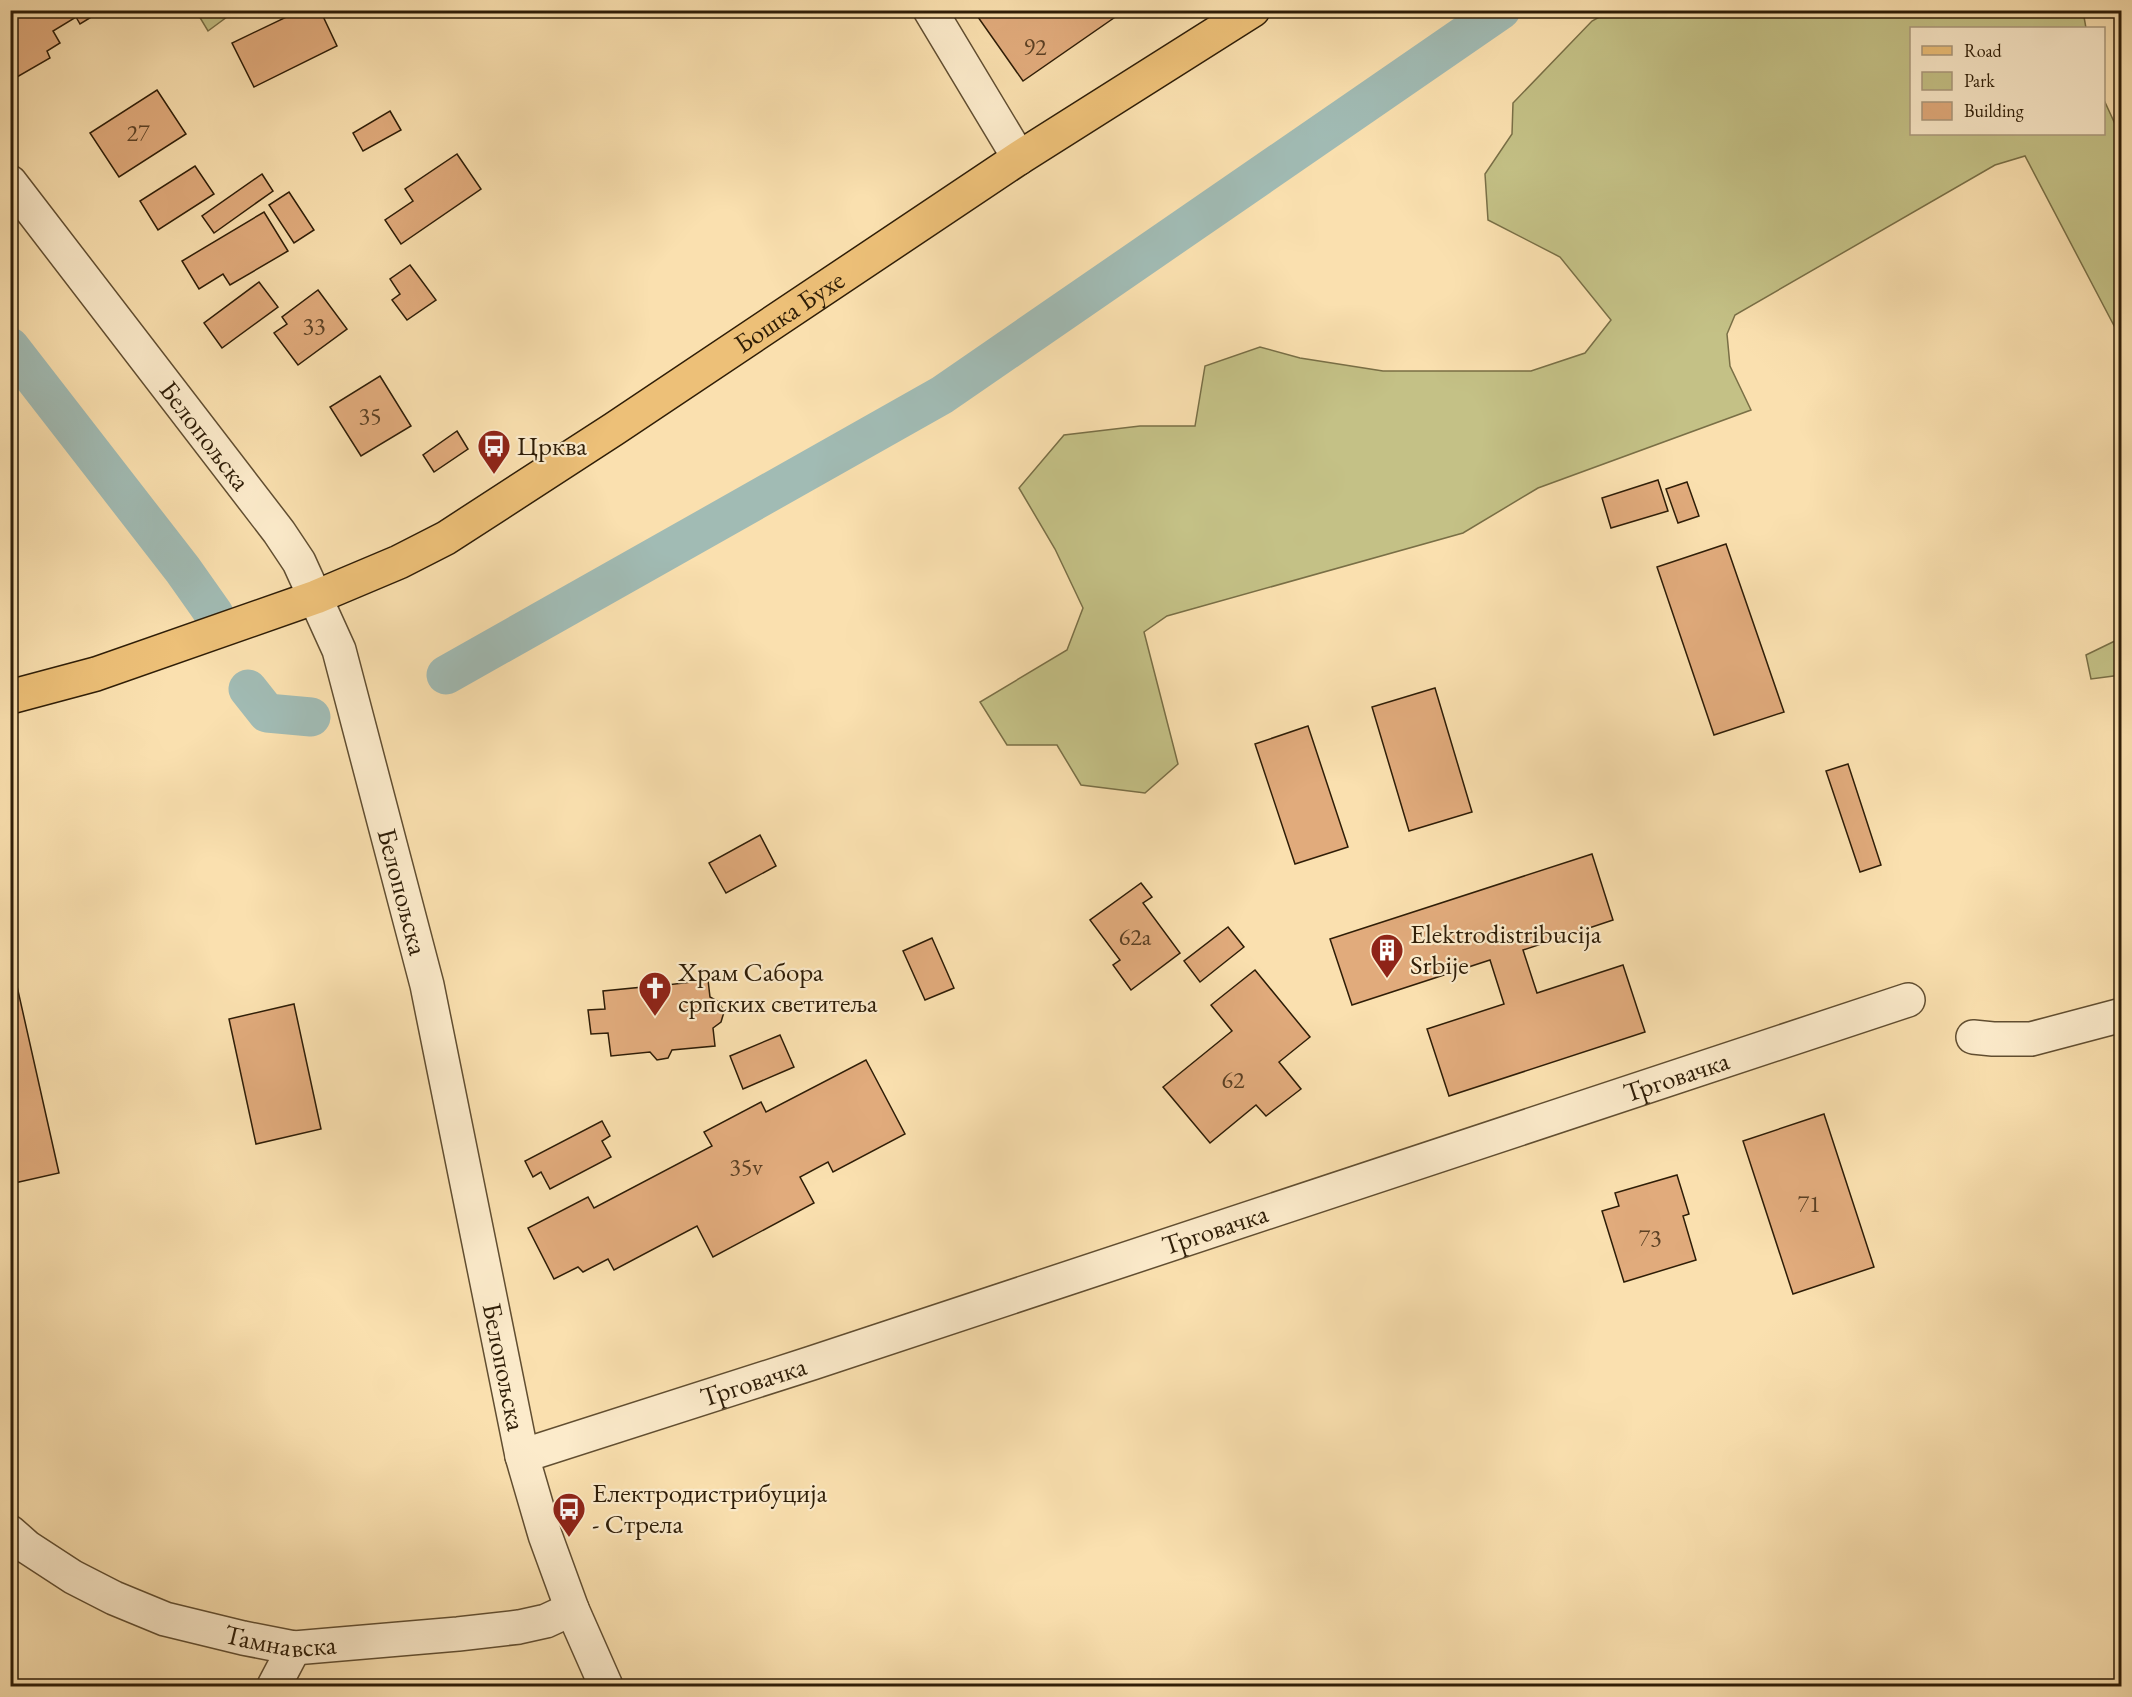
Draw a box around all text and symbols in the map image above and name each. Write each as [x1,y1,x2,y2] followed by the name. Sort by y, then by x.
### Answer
[1910,27,2105,135] legend
[1023,31,1047,62] house number: 92
[1964,39,2003,62] text: Road
[1964,69,1995,92] text: Park
[1964,99,2024,122] text: Building
[126,117,150,148] house number: 27
[727,262,851,361] street label: Бошка Бухе
[302,310,326,341] house number: 33
[152,373,259,498] street label: Белопољска
[358,400,382,431] house number: 35
[476,428,512,475] bus stop icon: Црква
[517,428,587,463] place label: Црква
[370,824,436,959] street label: Белопољска
[1410,916,1602,982] place label: Elektrodistribucija Srbije
[1119,921,1152,952] house number: 62a
[1369,932,1405,979] building icon: Elektrodistribucija Srbije
[677,954,878,1020] place label: Храм Сабора српских светитеља
[637,970,673,1017] church icon: Храм Сабора српских светитеља
[1619,1042,1734,1110] street label: Трговачка
[1221,1064,1245,1095] house number: 62
[729,1151,763,1182] house number: 35v
[1797,1188,1821,1219] house number: 71
[1157,1195,1272,1263] street label: Трговачка
[1638,1222,1662,1253] house number: 73
[475,1300,535,1434] street label: Белопољска
[696,1348,811,1415] street label: Трговачка
[592,1475,827,1541] place label: Електродистрибуција - Стрела
[551,1491,587,1538] bus stop icon: Електродистрибуција - Стрела
[221,1616,338,1665] street label: Тамнавска

